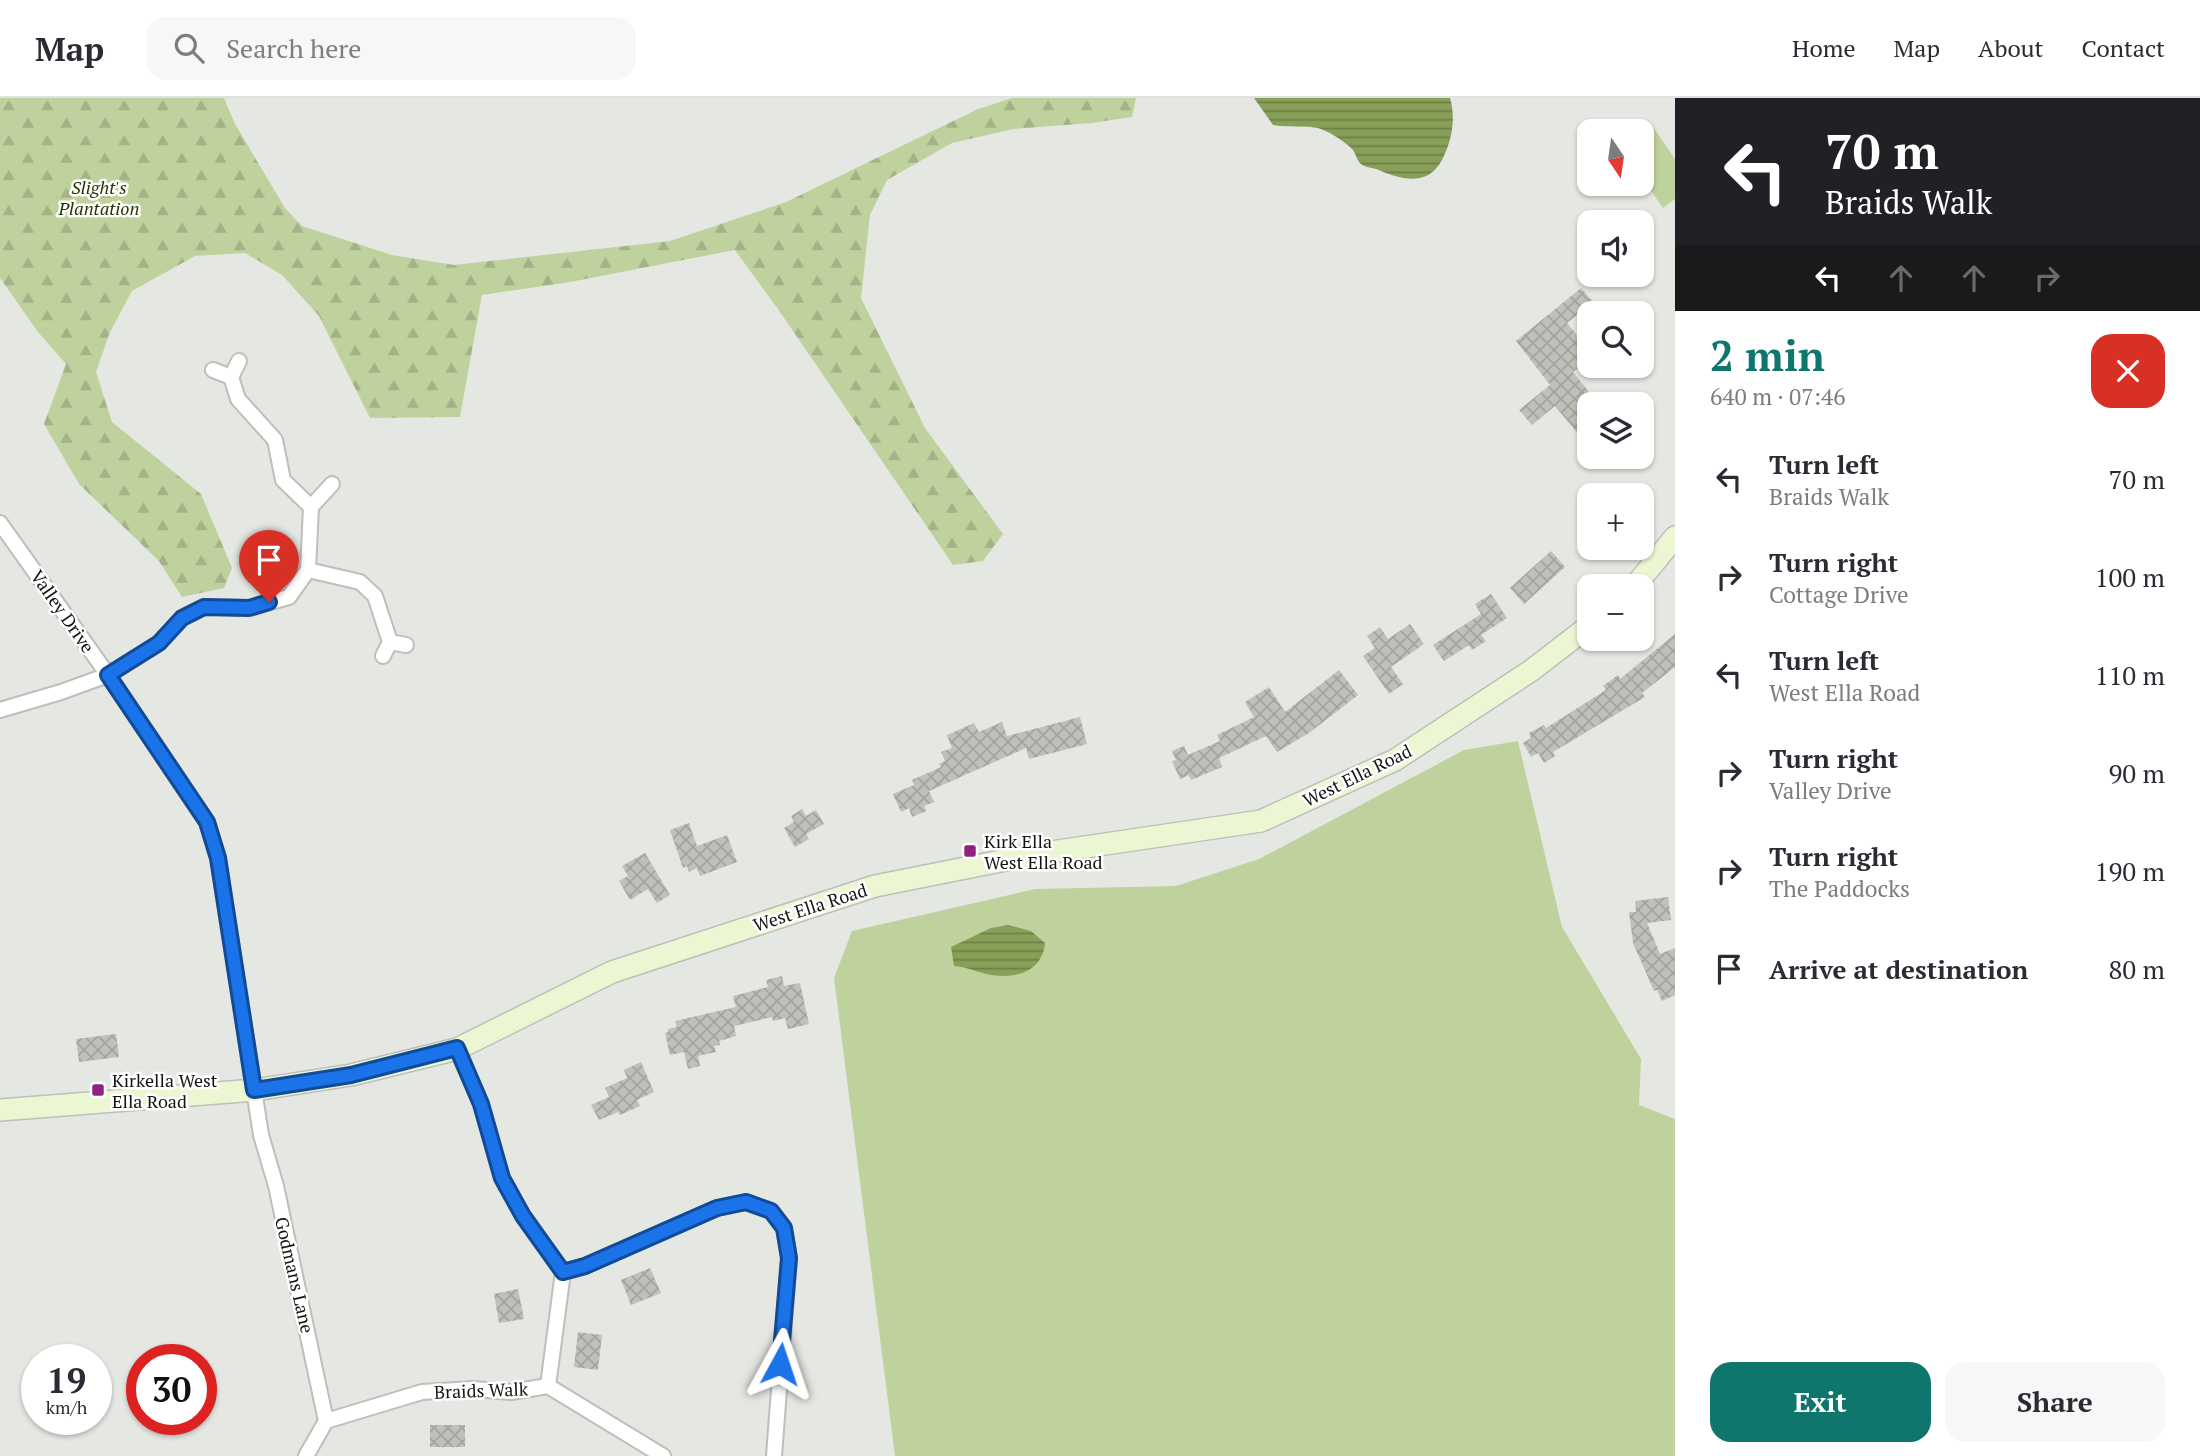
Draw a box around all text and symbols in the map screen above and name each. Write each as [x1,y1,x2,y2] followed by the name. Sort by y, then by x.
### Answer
[146,17,636,80] search box
[35,27,104,70] text: Map
[170,29,208,67] icon: search
[226,31,361,65] text: Search here
[1792,32,1856,64] text: Home
[1894,32,1940,64] text: Map
[1978,32,2044,64] text: About
[2082,32,2165,64] text: Contact
[1825,118,1939,183] text: 70 m
[1577,119,1654,196] north arrow
[1577,119,1654,651] map controls
[1710,126,1801,217] icon: left
[58,175,139,220] park label: Slight's Plantation
[1825,181,1992,223] text: Braids Walk
[1577,210,1654,287] button: sound
[1809,259,1847,297] icon: left
[1882,259,1920,297] icon: ahead
[1955,259,1993,297] icon: ahead
[2028,259,2066,297] icon: right
[1577,301,1654,378] button: search
[1710,327,1825,383] text: 2 min
[2091,334,2165,408] button: close
[1710,381,1845,412] text: 640 m · 07:46
[1577,392,1654,469] button: layers
[1769,447,1879,481] text: Turn left
[1710,460,1748,498] icon: left
[2109,462,2165,496] text: 70 m
[1769,481,1889,512] text: Braids Walk
[1577,483,1654,560] button: +
[239,530,299,602] pin
[250,541,288,579] icon: arrive
[1769,545,1898,579] text: Turn right
[1710,558,1748,596] icon: right
[2095,560,2165,594] text: 100 m
[26,565,100,657] street label: Valley Drive
[1577,574,1654,651] button: −
[1769,579,1909,610] text: Cottage Drive
[1769,643,1879,677] text: Turn left
[1710,656,1748,694] icon: left
[2095,658,2165,692] text: 110 m
[1769,677,1920,708] text: West Ella Road
[1298,738,1416,812] street label: West Ella Road
[1769,741,1898,775] text: Turn right
[1710,754,1748,792] icon: right
[2109,756,2165,790] text: 90 m
[1769,775,1892,806] text: Valley Drive
[984,829,1102,874] place label: Kirk Ella West Ella Road
[1769,839,1898,873] text: Turn right
[962,843,978,859] marker: Kirk Ella West Ella Road
[1710,852,1748,890] icon: right
[2095,854,2165,888] text: 190 m
[1769,873,1910,904] text: The Paddocks
[750,877,870,937] street label: West Ella Road
[1710,950,1748,988] icon: arrive
[1769,952,2028,986] text: Arrive at destination
[2109,952,2165,986] text: 80 m
[112,1068,218,1113] place label: Kirkella West Ella Road
[90,1082,106,1098] marker: Kirkella West Ella Road
[270,1215,320,1335] street label: Godmans Lane
[743,1327,817,1401] position arrow
[126,1344,217,1435] speed limit sign: 30
[47,1357,86,1403] text: 19
[1710,1362,1931,1442] button: Exit
[1945,1362,2165,1442] button: Share
[434,1376,529,1404] street label: Braids Walk
[46,1395,87,1419] text: km/h

